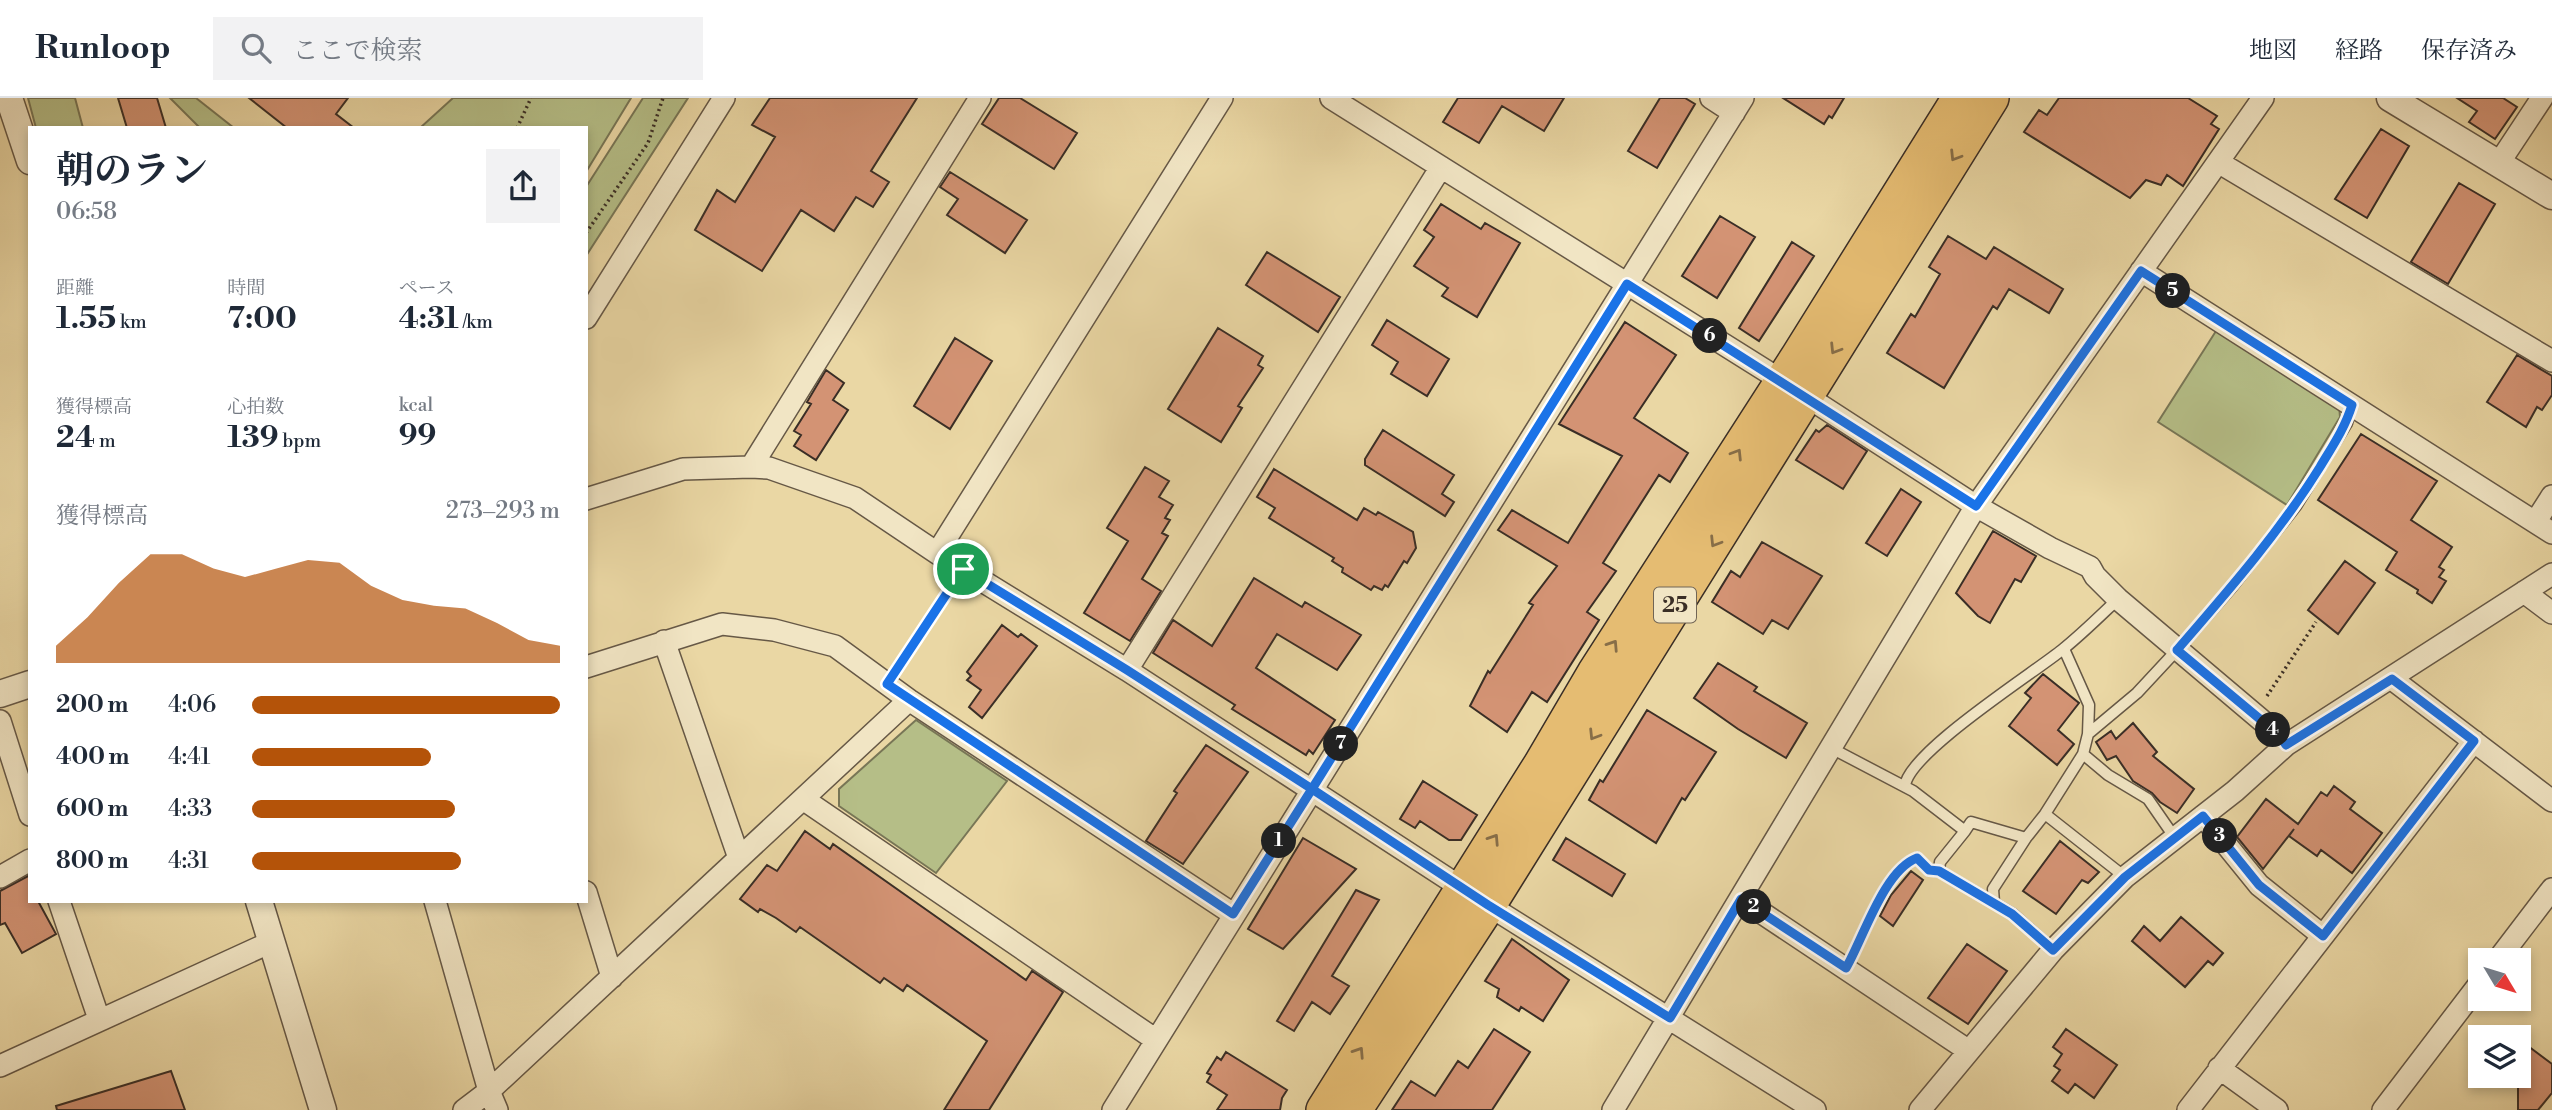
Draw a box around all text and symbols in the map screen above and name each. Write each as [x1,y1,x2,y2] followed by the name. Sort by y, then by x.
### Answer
[213,17,703,80] search box
[35,28,171,69] text: Runloop
[237,29,275,67] icon: search
[293,35,423,67] text: ここで検索
[2249,36,2297,66] text: 地図
[2335,36,2383,66] text: 経路
[2421,36,2517,66] text: 保存済み
[56,148,208,195] text: 朝のラン
[1951,148,1964,161] one-way arrow
[486,149,560,223] button: share
[56,198,117,226] text: 06:58
[2156,274,2190,308] pin: 5
[56,276,94,300] text: 距離
[227,276,265,300] text: 時間
[399,276,455,300] text: ペース
[2167,278,2178,302] text: 5
[56,300,116,338] text: 1.55
[227,300,297,338] text: 7:00
[399,300,459,338] text: 4:31
[116,310,147,334] text: km
[459,310,493,334] text: /km
[1692,318,1728,354] pin: 6
[1704,323,1715,347] text: 6
[1831,341,1844,354] one-way arrow
[399,393,433,417] text: kcal
[56,395,132,419] text: 獲得標高
[227,395,284,419] text: 心拍数
[399,417,436,455] text: 99
[56,419,95,457] text: 24
[227,419,279,457] text: 139
[95,429,116,453] text: m
[279,429,321,453] text: bpm
[1728,449,1741,462] one-way arrow
[446,497,560,525] text: 273–293 m
[56,502,148,530] text: 獲得標高
[1710,534,1723,547] one-way arrow
[933,539,993,599] pin
[944,550,982,588] icon: arrive
[1654,588,1696,622] road number: 25
[1605,640,1618,653] one-way arrow
[56,691,128,719] text: 200 m
[168,691,216,719] text: 4:06
[2256,712,2290,748] pin: 4
[2266,717,2279,741] text: 4
[1324,726,1358,762] pin: 7
[1590,728,1603,741] one-way arrow
[1335,731,1346,755] text: 7
[56,743,129,771] text: 400 m
[168,743,210,771] text: 4:41
[56,795,129,823] text: 600 m
[168,795,212,823] text: 4:33
[2202,818,2238,854] pin: 3
[2214,823,2225,847] text: 3
[1262,824,1296,858] pin: 1
[1274,828,1283,852] text: 1
[1486,834,1499,847] one-way arrow
[56,847,129,875] text: 800 m
[168,847,209,875] text: 4:31
[1736,890,1772,924] pin: 2
[1748,894,1759,918] text: 2
[2468,948,2530,1012] north arrow
[2468,948,2531,1088] map controls
[2468,1025,2531,1088] button: layers
[1351,1047,1364,1060] one-way arrow

